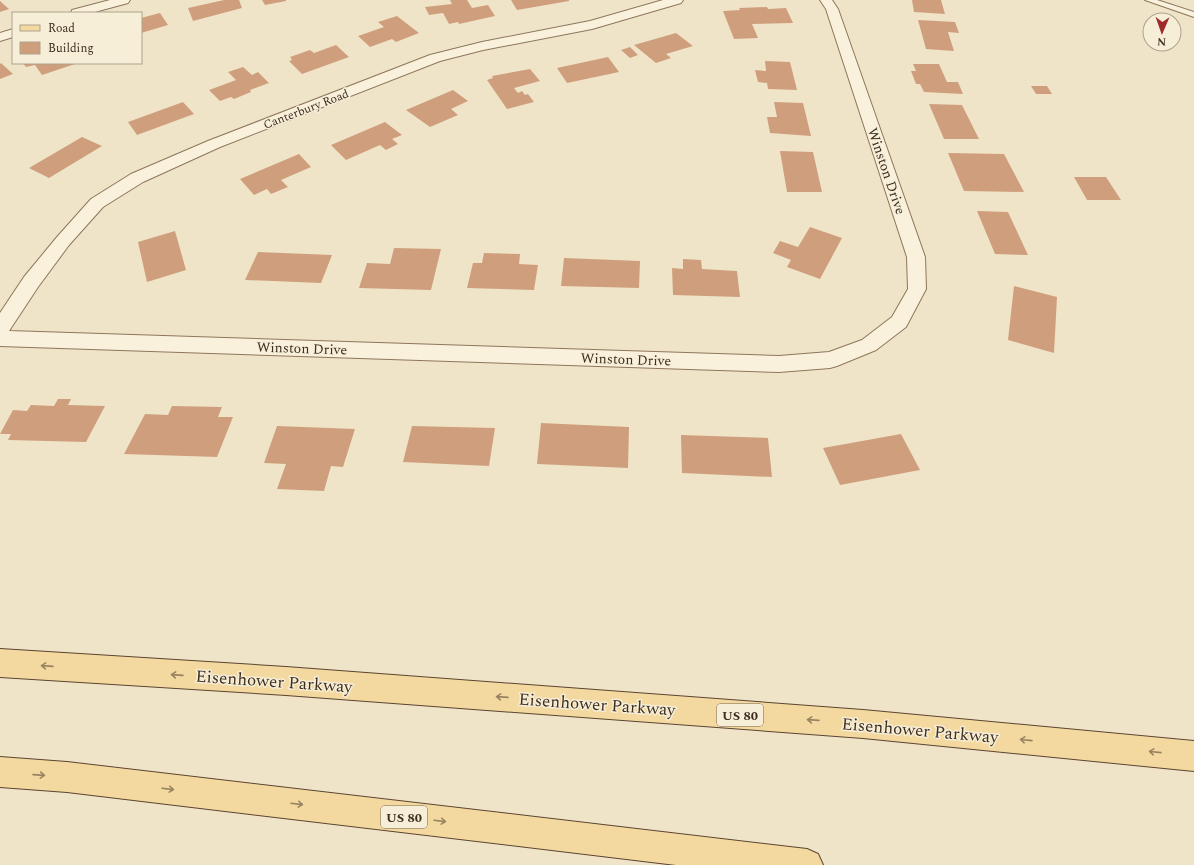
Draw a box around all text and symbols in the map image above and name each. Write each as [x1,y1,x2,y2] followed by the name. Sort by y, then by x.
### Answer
[12,12,142,64] legend
[1142,12,1182,52] north arrow
[48,19,75,38] text: Road
[1157,33,1166,50] text: N
[48,39,94,58] text: Building
[261,84,352,135] street label: Canterbury Road
[862,125,911,218] street label: Winston Drive
[256,336,348,361] street label: Winston Drive
[580,347,672,372] street label: Winston Drive
[41,663,54,670] one-way arrow
[195,664,354,701] street label: Eisenhower Parkway
[171,671,184,678] one-way arrow
[518,687,677,724] street label: Eisenhower Parkway
[496,694,509,701] one-way arrow
[717,704,763,726] road number: US 80
[840,711,1000,751] street label: Eisenhower Parkway
[807,717,820,724] one-way arrow
[1020,736,1033,744] one-way arrow
[1149,749,1162,756] one-way arrow
[32,772,45,779] one-way arrow
[161,785,174,793] one-way arrow
[290,801,303,808] one-way arrow
[381,806,427,828] road number: US 80
[433,817,446,825] one-way arrow

